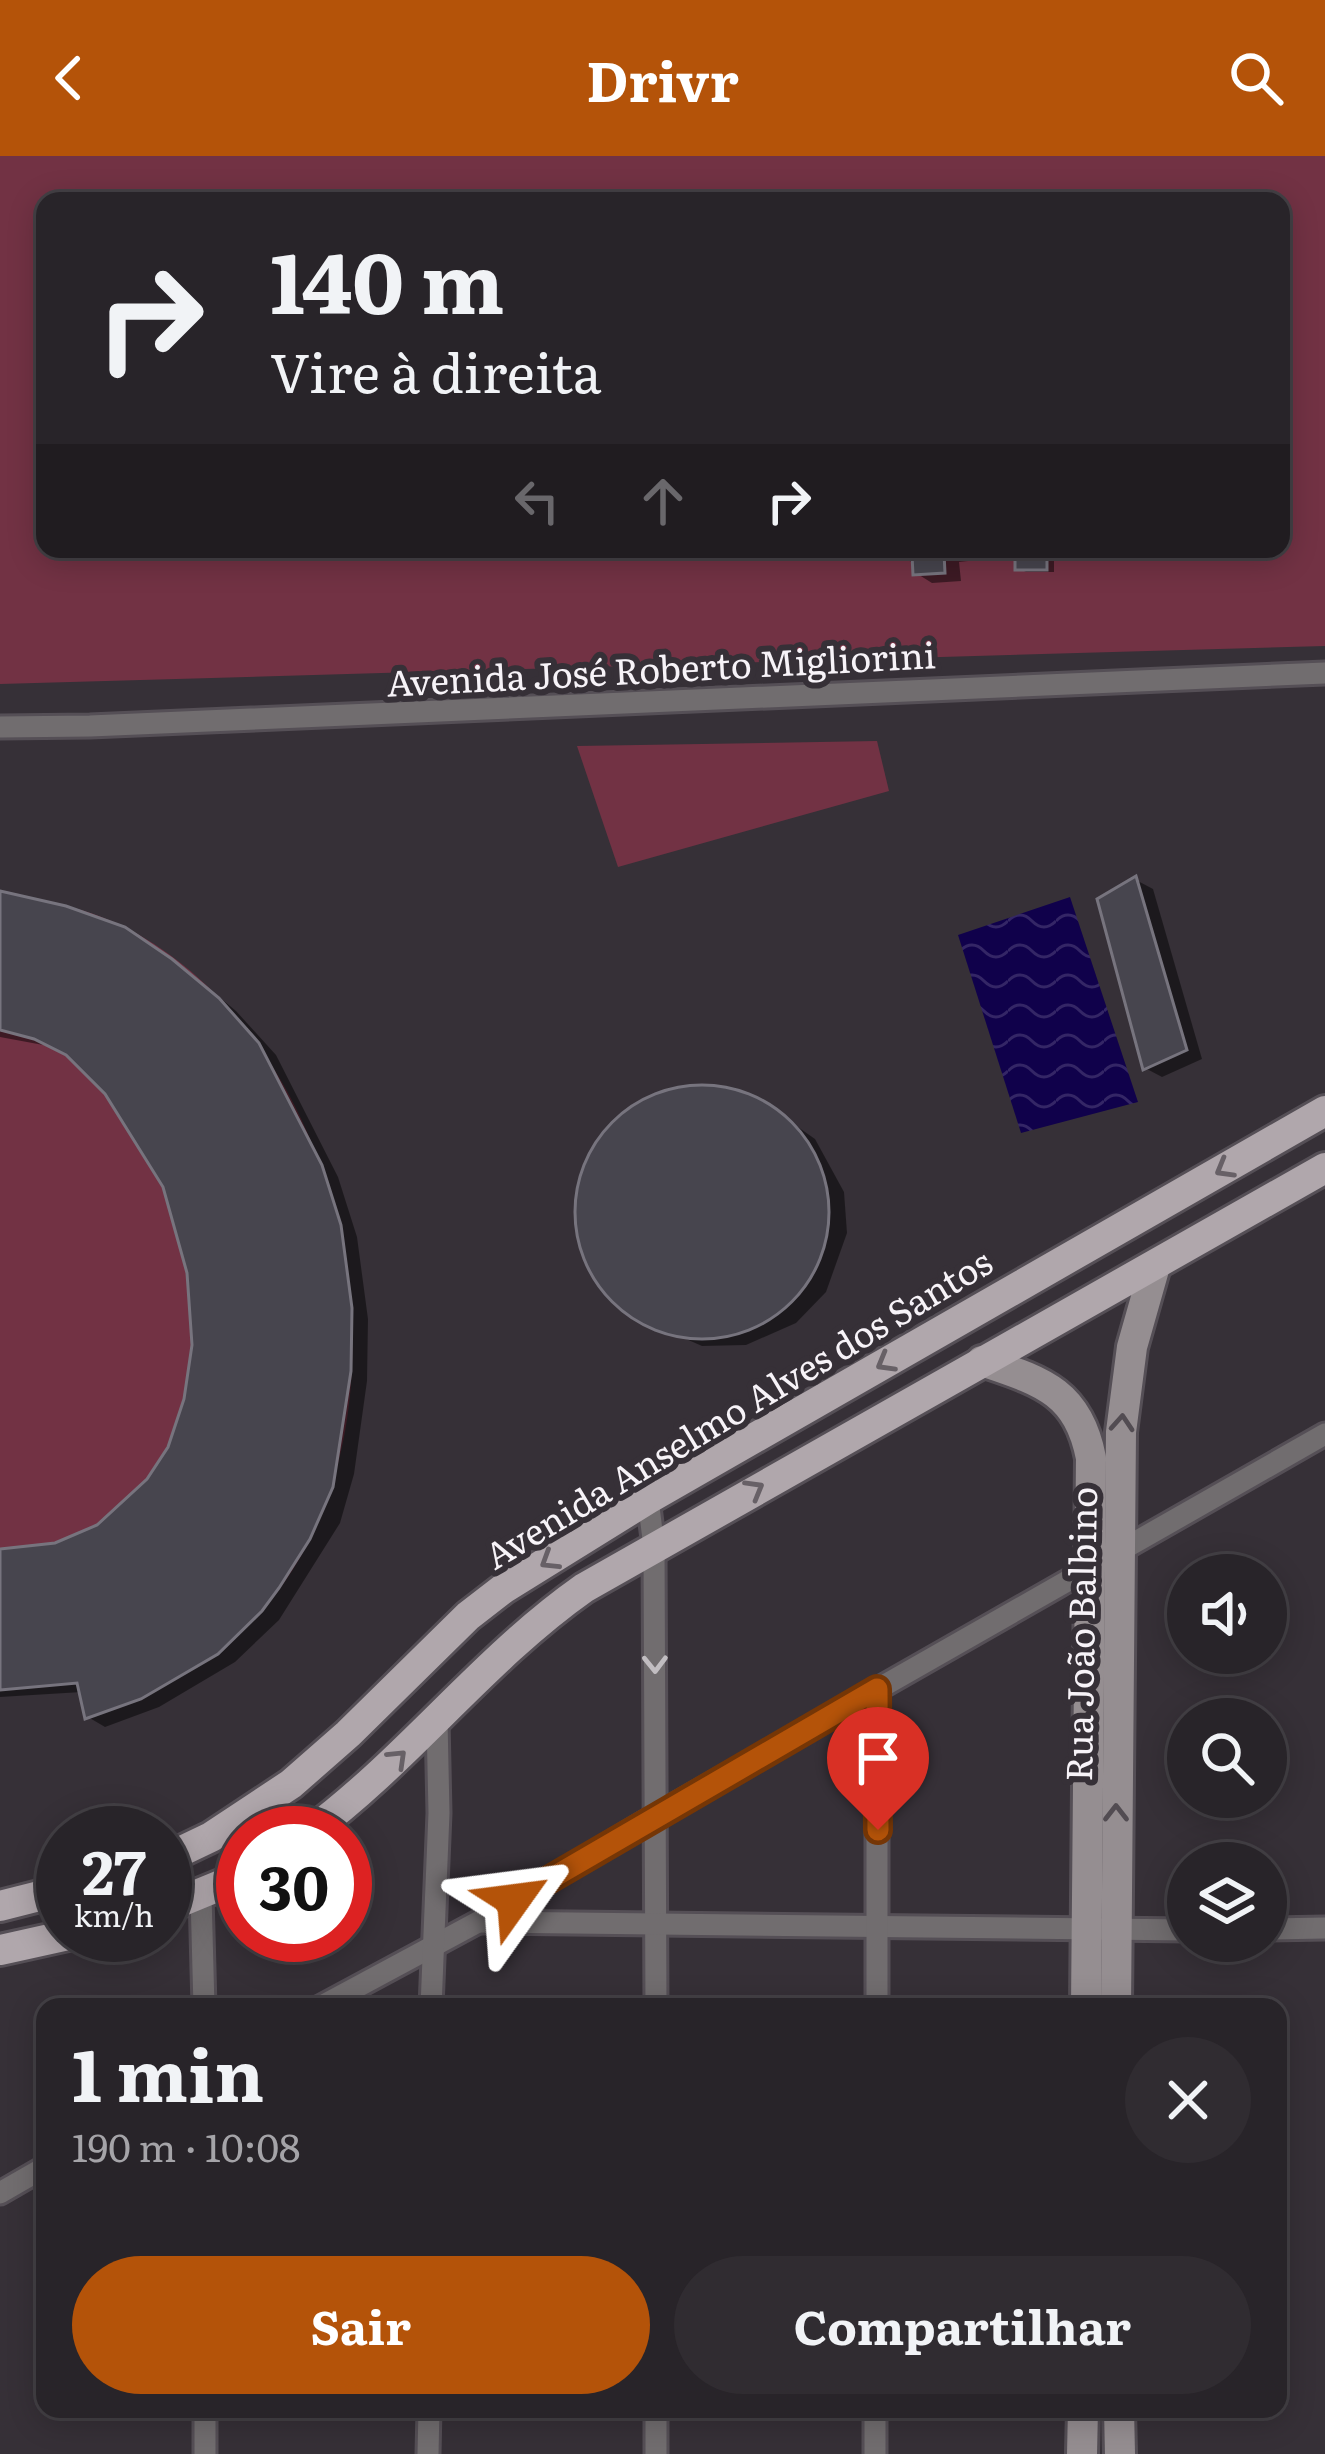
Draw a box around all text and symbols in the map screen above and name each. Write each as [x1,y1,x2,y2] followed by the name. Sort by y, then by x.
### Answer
[586,38,739,119] text: Drivr
[36,45,102,111] icon: back
[1223,45,1289,111] icon: search
[270,215,505,340] text: 140 m
[72,240,228,396] icon: right
[270,329,602,410] text: Vire à direita
[504,468,570,534] icon: left
[630,468,696,534] icon: ahead
[756,468,822,534] icon: right
[385,626,937,708] street label: Avenida José Roberto Migliorini
[1215,1154,1236,1177] one-way arrow
[473,1234,1001,1580] street label: Avenida Anselmo Alves dos Santos
[876,1348,898,1371] one-way arrow
[1108,1414,1134,1433] one-way arrow
[743,1480,764,1503] one-way arrow
[1050,1486,1108,1782] street label: Rua João Balbino
[540,1547,562,1569] one-way arrow
[1167,1554,1287,1962] map controls
[1167,1554,1287,1674] button: sound
[642,1656,668,1674] one-way arrow
[1167,1698,1287,1818] button: search
[827,1707,929,1830] pin
[845,1725,911,1791] icon: arrive
[384,1750,406,1772] one-way arrow
[1103,1803,1129,1821] one-way arrow
[216,1806,372,1962] speed limit sign: 30
[82,1824,146,1913] text: 27
[451,1837,577,1963] position arrow
[1167,1842,1287,1962] button: layers
[74,1892,154,1936] text: km/h
[72,2017,264,2124] text: 1 min
[1125,2037,1251,2163] button: close
[72,2116,300,2174] text: 190 m · 10:08
[72,2256,650,2394] button: Sair
[674,2256,1251,2394] button: Compartilhar

